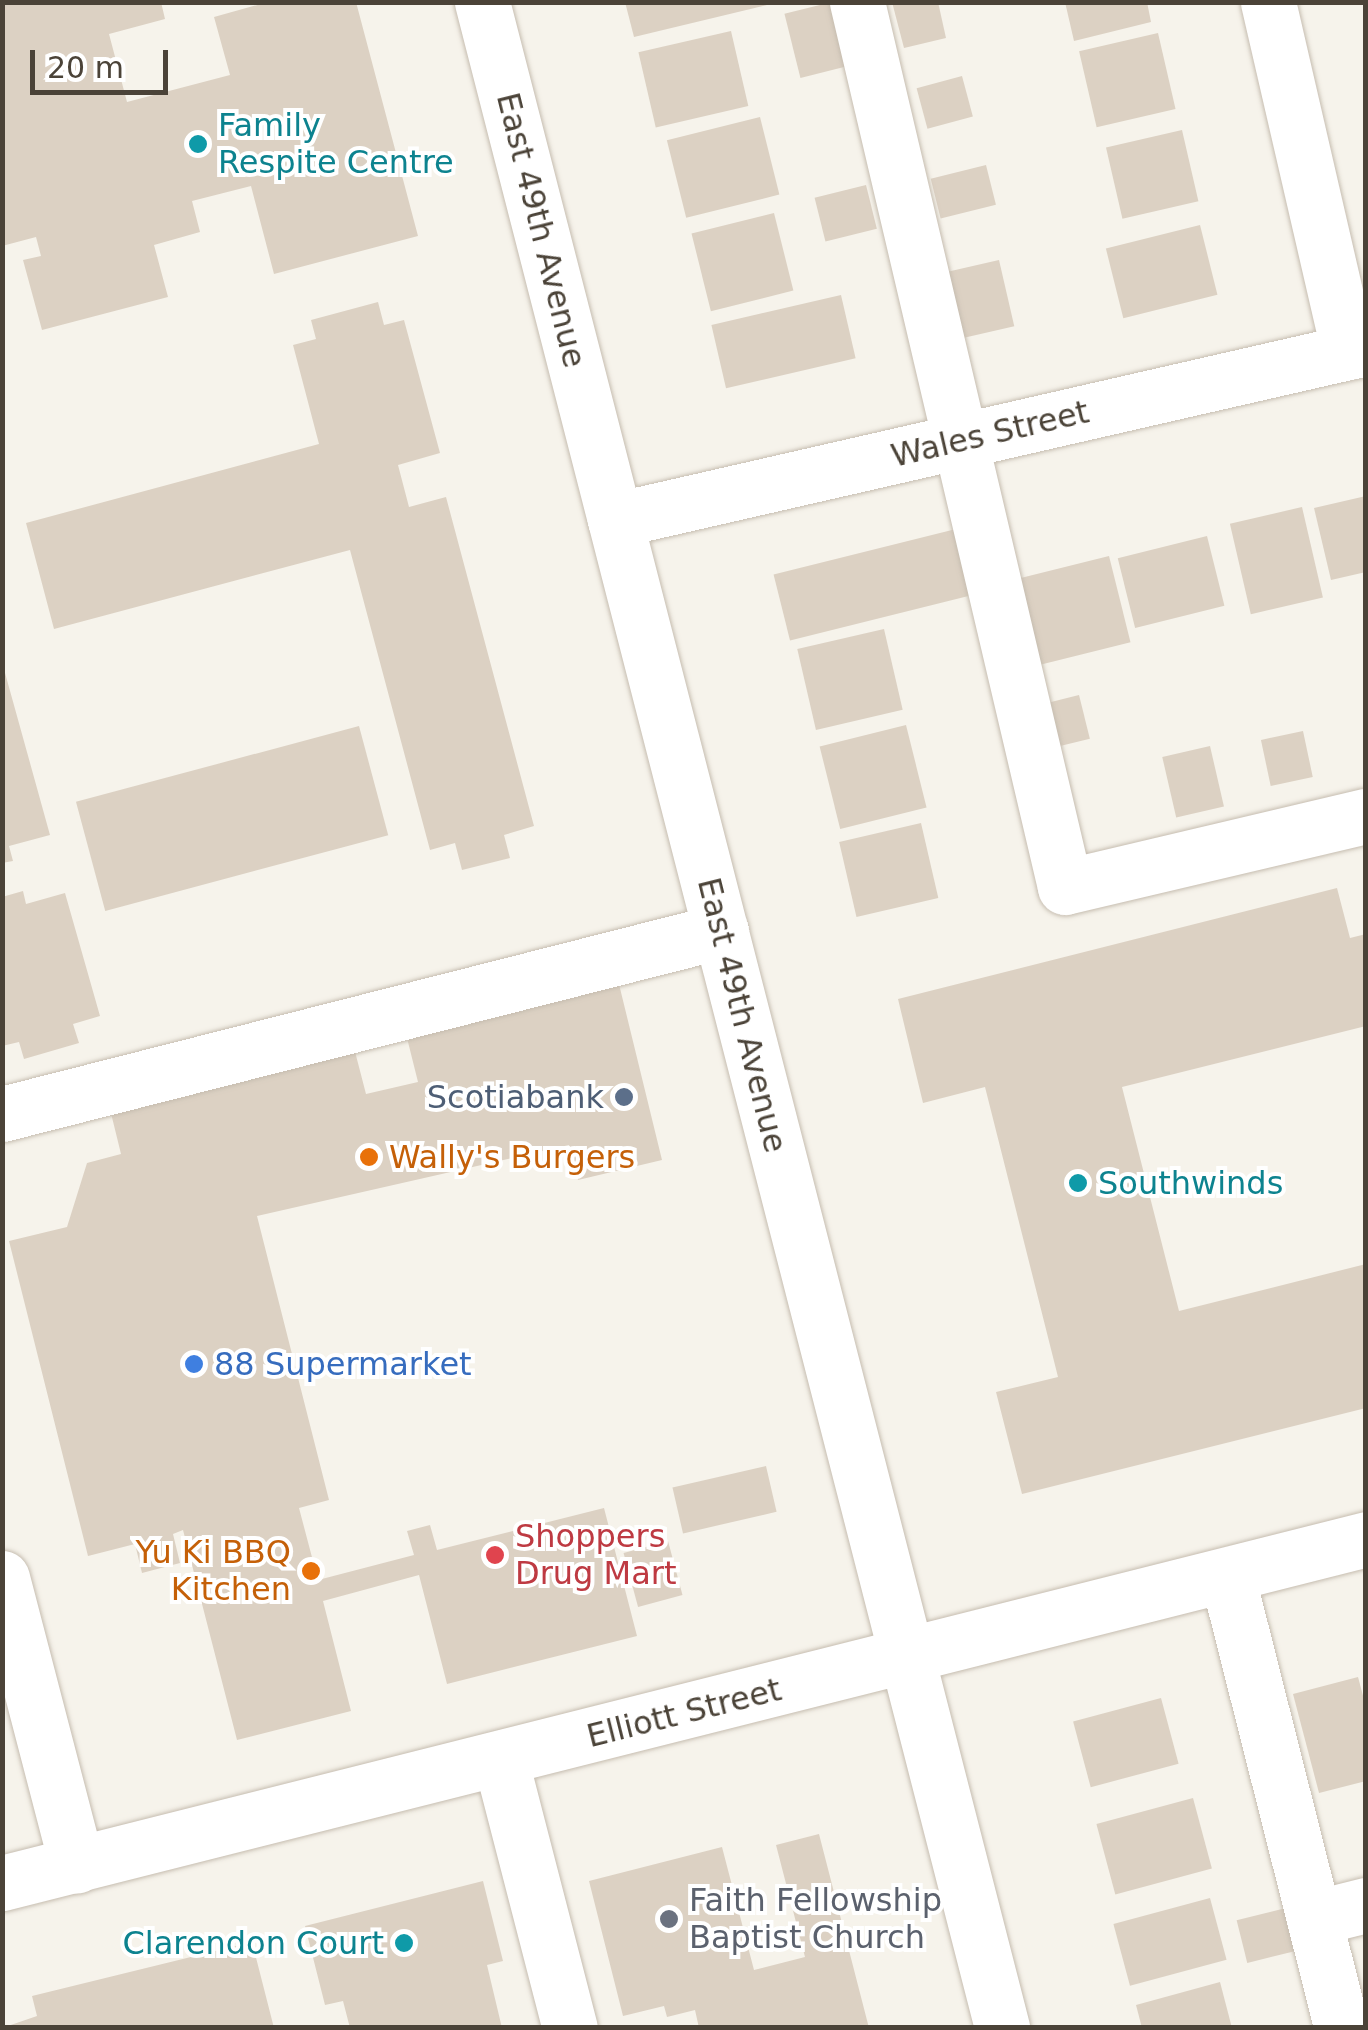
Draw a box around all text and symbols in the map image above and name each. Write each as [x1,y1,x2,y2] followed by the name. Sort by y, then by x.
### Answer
[35,30,172,92] scale bar
[47,50,124,85] text: 20 m
[488,89,594,371] street label: East 49th Avenue
[218,107,454,182] place label: Family Respite Centre
[187,133,209,155] marker: Family Respite Centre
[887,393,1093,475] street label: Wales Street
[689,874,795,1156] street label: East 49th Avenue
[427,1078,604,1116] place label: Scotiabank
[613,1086,635,1108] marker: Scotiabank
[389,1138,635,1176] place label: Wally's Burgers
[358,1146,380,1168] marker: Wally's Burgers
[1098,1164,1283,1202] place label: Southwinds
[1067,1172,1089,1194] marker: Southwinds
[214,1345,472,1383] place label: 88 Supermarket
[183,1353,205,1375] marker: 88 Supermarket
[515,1518,676,1593] place label: Shoppers Drug Mart
[136,1534,291,1609] place label: Yu Ki BBQ Kitchen
[484,1544,506,1566] marker: Shoppers Drug Mart
[300,1560,322,1582] marker: Yu Ki BBQ Kitchen
[583,1670,785,1756] street label: Elliott Street
[689,1882,942,1957] place label: Faith Fellowship Baptist Church
[658,1908,680,1930] marker: Faith Fellowship Baptist Church
[122,1924,384,1962] place label: Clarendon Court
[393,1932,415,1954] marker: Clarendon Court

